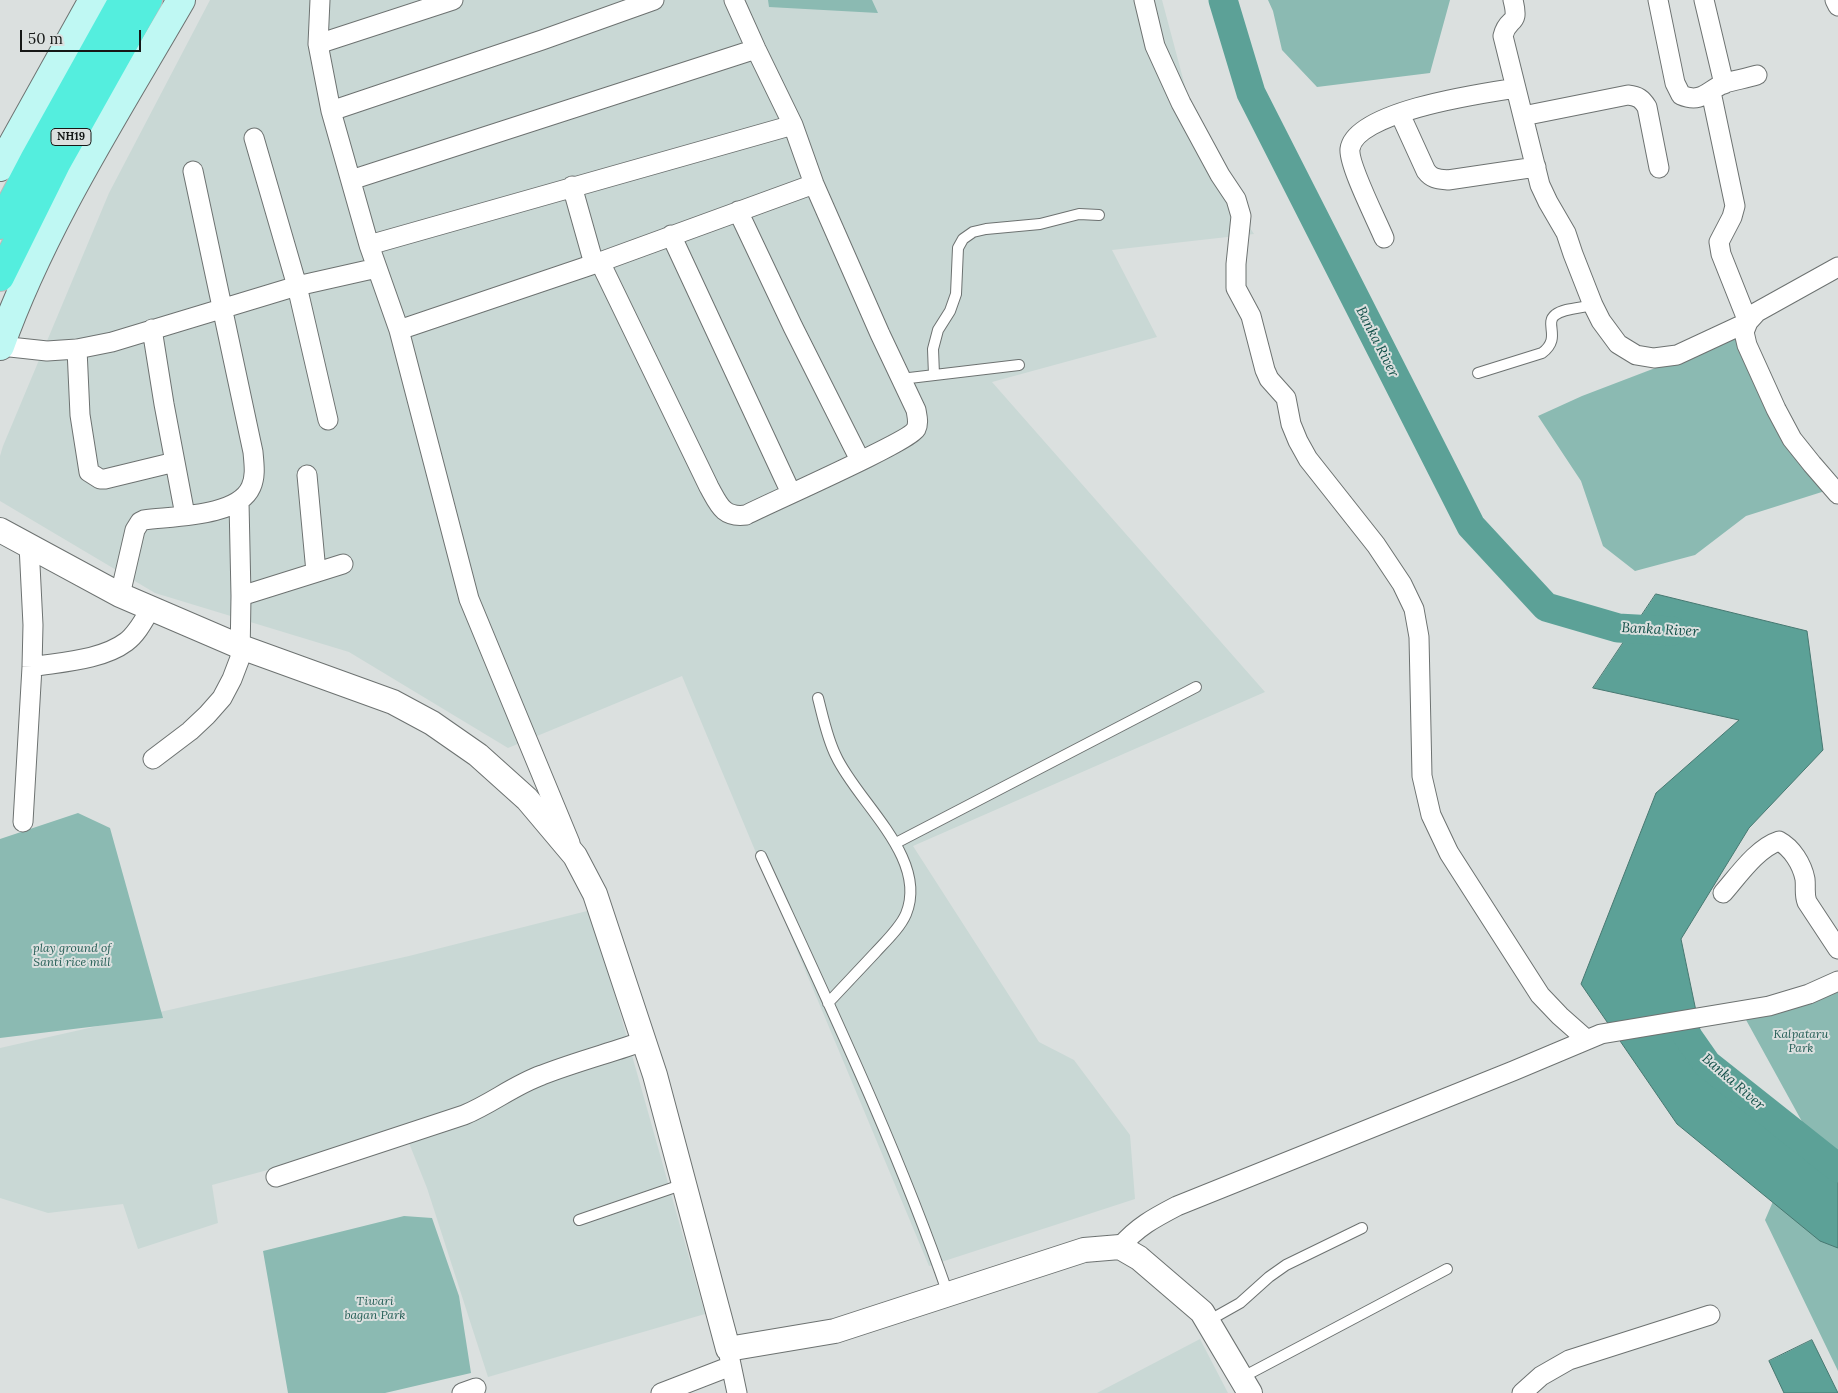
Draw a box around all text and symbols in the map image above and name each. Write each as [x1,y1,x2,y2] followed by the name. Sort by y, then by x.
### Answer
[22,20,144,52] scale bar
[28,29,63,48] text: 50 m
[51,128,91,146] road number: NH19
[1352,304,1402,380] water label: Banka River
[1621,620,1699,640] water label: Banka River
[33,942,111,970] park label: play ground of Santi rice mill
[1774,1028,1828,1056] park label: Kalpataru Park
[1698,1050,1768,1114] water label: Banka River
[344,1295,406,1323] park label: Tiwari bagan Park

